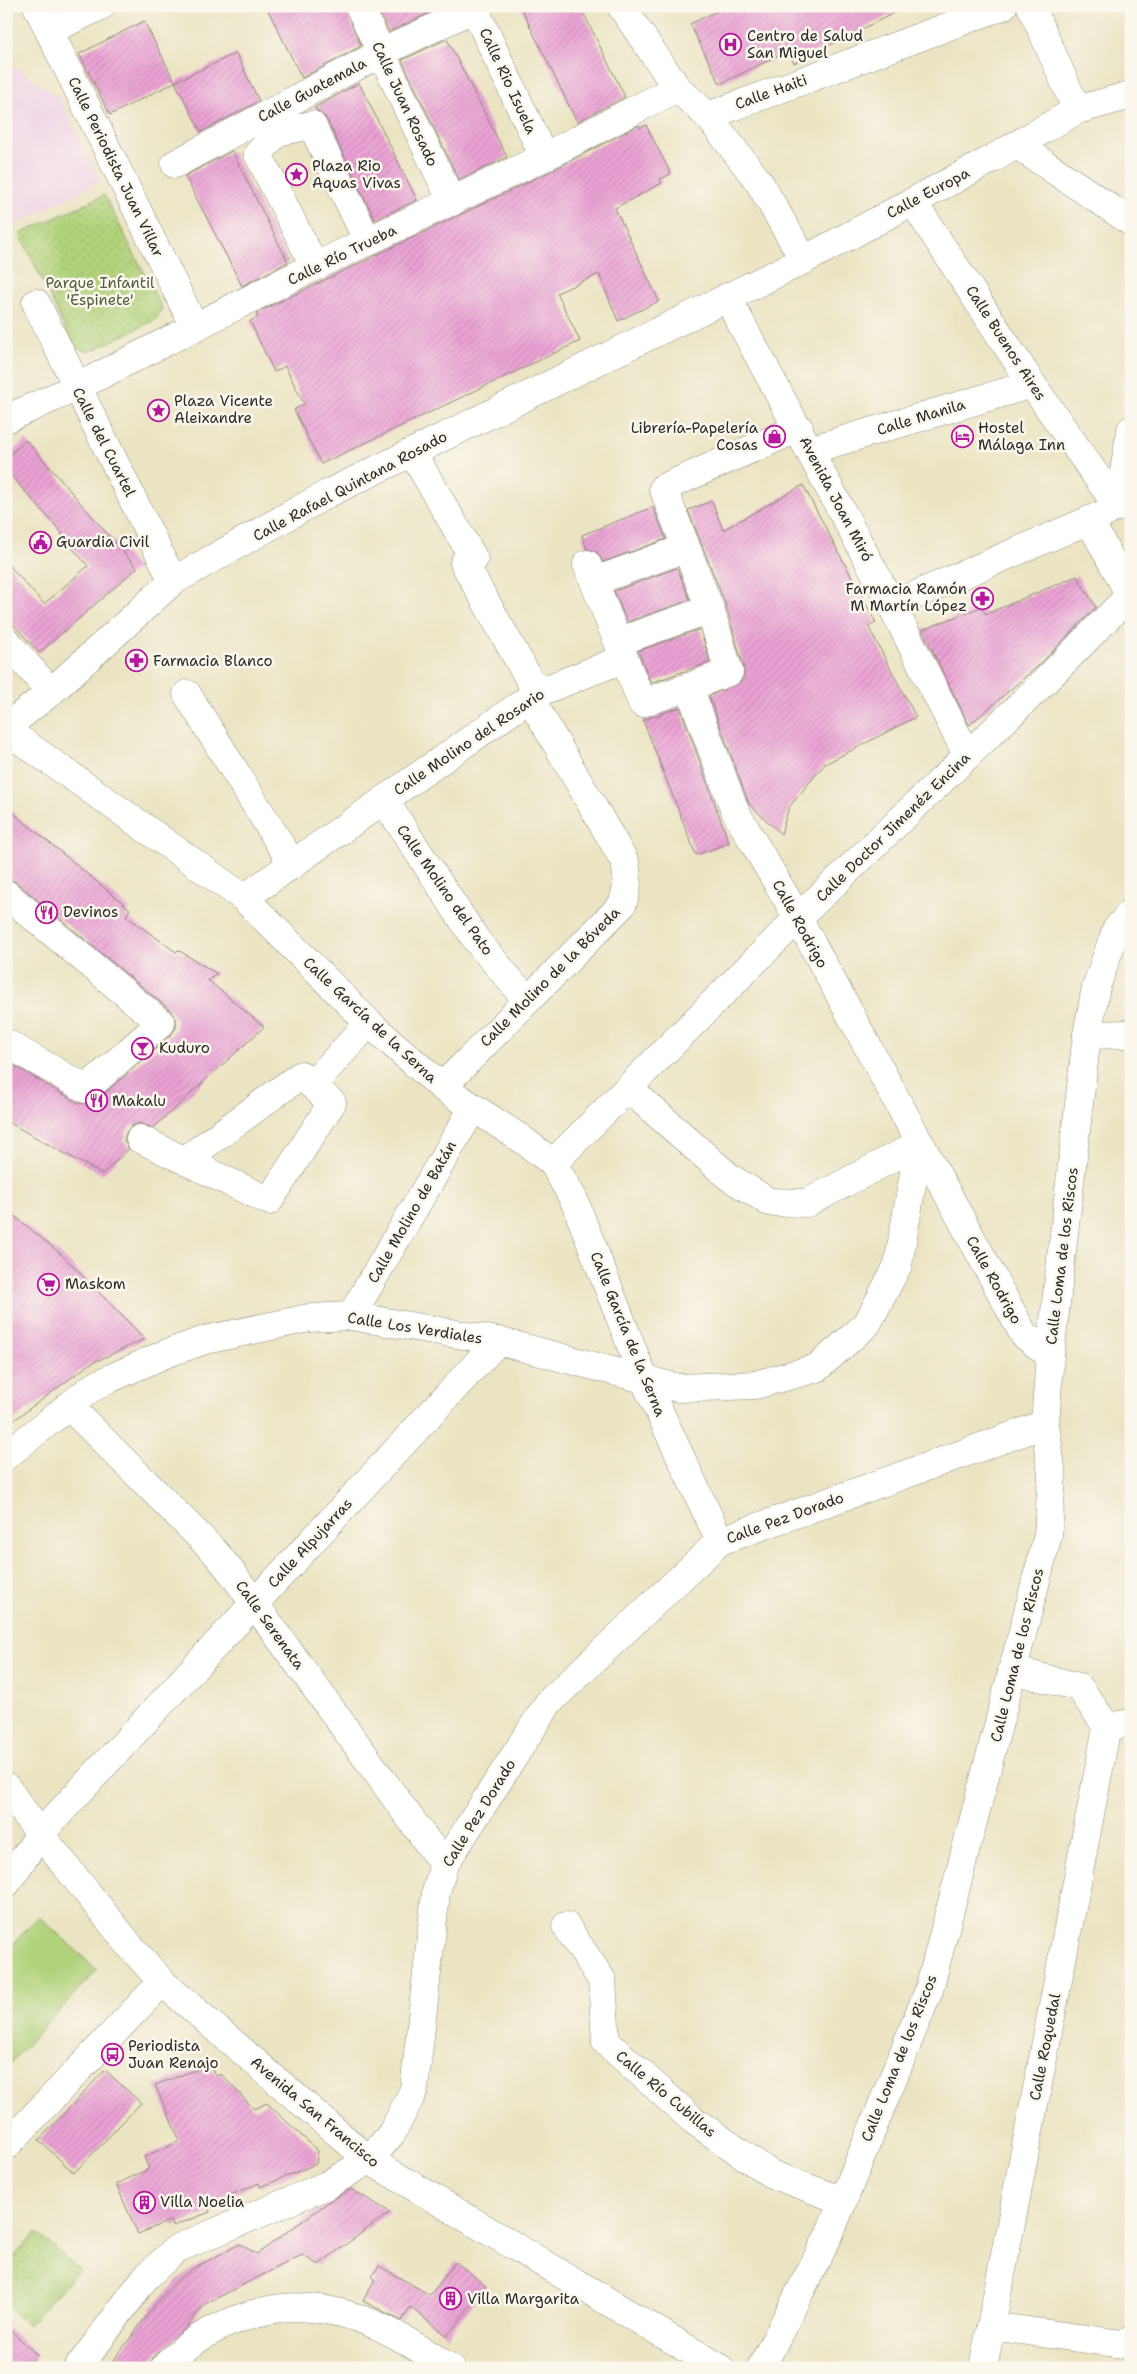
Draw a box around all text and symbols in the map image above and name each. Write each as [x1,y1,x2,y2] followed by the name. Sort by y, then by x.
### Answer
[475,25,542,138] street label: Calle Rio Isuela
[747,26,863,63] place label: Centro de Salud San Miguel
[719,33,743,57] hospital icon: Centro de Salud San Miguel
[367,38,443,170] street label: Calle Juan Rosado
[254,53,370,127] street label: Calle Guatemala
[732,70,810,114] street label: Calle Haiti
[64,73,168,261] street label: Calle Periodista Juan Villar
[312,156,401,193] place label: Plaza Rio Aquas Vivas
[883,162,974,223] street label: Calle Europa
[284,163,308,187] place icon: Plaza Rio Aquas Vivas
[284,220,400,290] street label: Calle Río Trueba
[45,273,155,310] park label: Parque Infantil 'Espinete'
[961,281,1051,405] street label: Calle Buenos Aires
[68,384,140,501] street label: Calle del Cuartel
[174,391,273,428] place label: Plaza Vicente Aleixandre
[874,394,968,440] street label: Calle Manila
[146,398,170,422] place icon: Plaza Vicente Aleixandre
[631,418,759,455] place label: Librería-Papelería Cosas
[978,418,1065,455] place label: Hostel Málaga Inn
[762,425,786,449] shop icon: Librería-Papelería Cosas
[950,425,974,449] hotel icon: Hostel Málaga Inn
[249,426,451,546] street label: Calle Rafael Quintana Rosado
[795,433,877,565] street label: Avenida Joan Miró
[28,530,52,554] public building icon: Guardia Civil
[56,532,150,552] place label: Guardia Civil
[846,579,967,616] place label: Farmacia Ramón M Martín López
[971,586,995,610] pharmacy icon: Farmacia Ramón M Martín López
[125,649,149,673] pharmacy icon: Farmacia Blanco
[153,651,273,671] place label: Farmacia Blanco
[390,684,548,800] street label: Calle Molino del Rosario
[811,747,975,906] street label: Calle Doctor Jimenéz Encina
[392,821,498,959] street label: Calle Molino del Pato
[768,876,832,972] street label: Calle Rodrigo
[35,900,59,924] restaurant icon: Devinos
[63,902,118,922] place label: Devinos
[476,902,625,1051] street label: Calle Molino de la Bóveda
[299,953,442,1088] street label: Calle García de la Serna
[131,1036,155,1060] bar icon: Kuduro
[159,1038,210,1058] place label: Kuduro
[84,1089,108,1113] restaurant icon: Makalu
[112,1091,166,1111] place label: Makalu
[363,1137,461,1287] street label: Calle Molino de Batán
[1041,1166,1083,1346] street label: Calle Loma de los Riscos
[962,1232,1026,1328] street label: Calle Rodrigo
[586,1249,671,1420] street label: Calle García de la Serna
[37,1272,61,1296] supermarket icon: Maskom
[65,1274,126,1294] place label: Maskom
[346,1307,484,1349] street label: Calle Los Verdiales
[723,1487,847,1549] street label: Calle Pez Dorado
[263,1494,357,1592] street label: Calle Alpujarras
[986,1566,1048,1744] street label: Calle Loma de los Riscos
[231,1576,309,1674] street label: Calle Serenata
[438,1755,520,1871] street label: Calle Pez Dorado
[856,1971,942,2145] street label: Calle Loma de los Riscos
[1025,1991,1065,2102] street label: Calle Roquedal
[128,2036,219,2073] place label: Periodista Juan Renajo
[100,2043,124,2067] bus stop icon: Periodista Juan Renajo
[612,2046,720,2142] street label: Calle Río Cubillas
[246,2052,384,2172] street label: Avenida San Francisco
[132,2190,156,2214] building icon: Villa Noelia
[160,2192,245,2212] place label: Villa Noelia
[439,2287,463,2311] building icon: Villa Margarita
[467,2289,580,2309] place label: Villa Margarita

